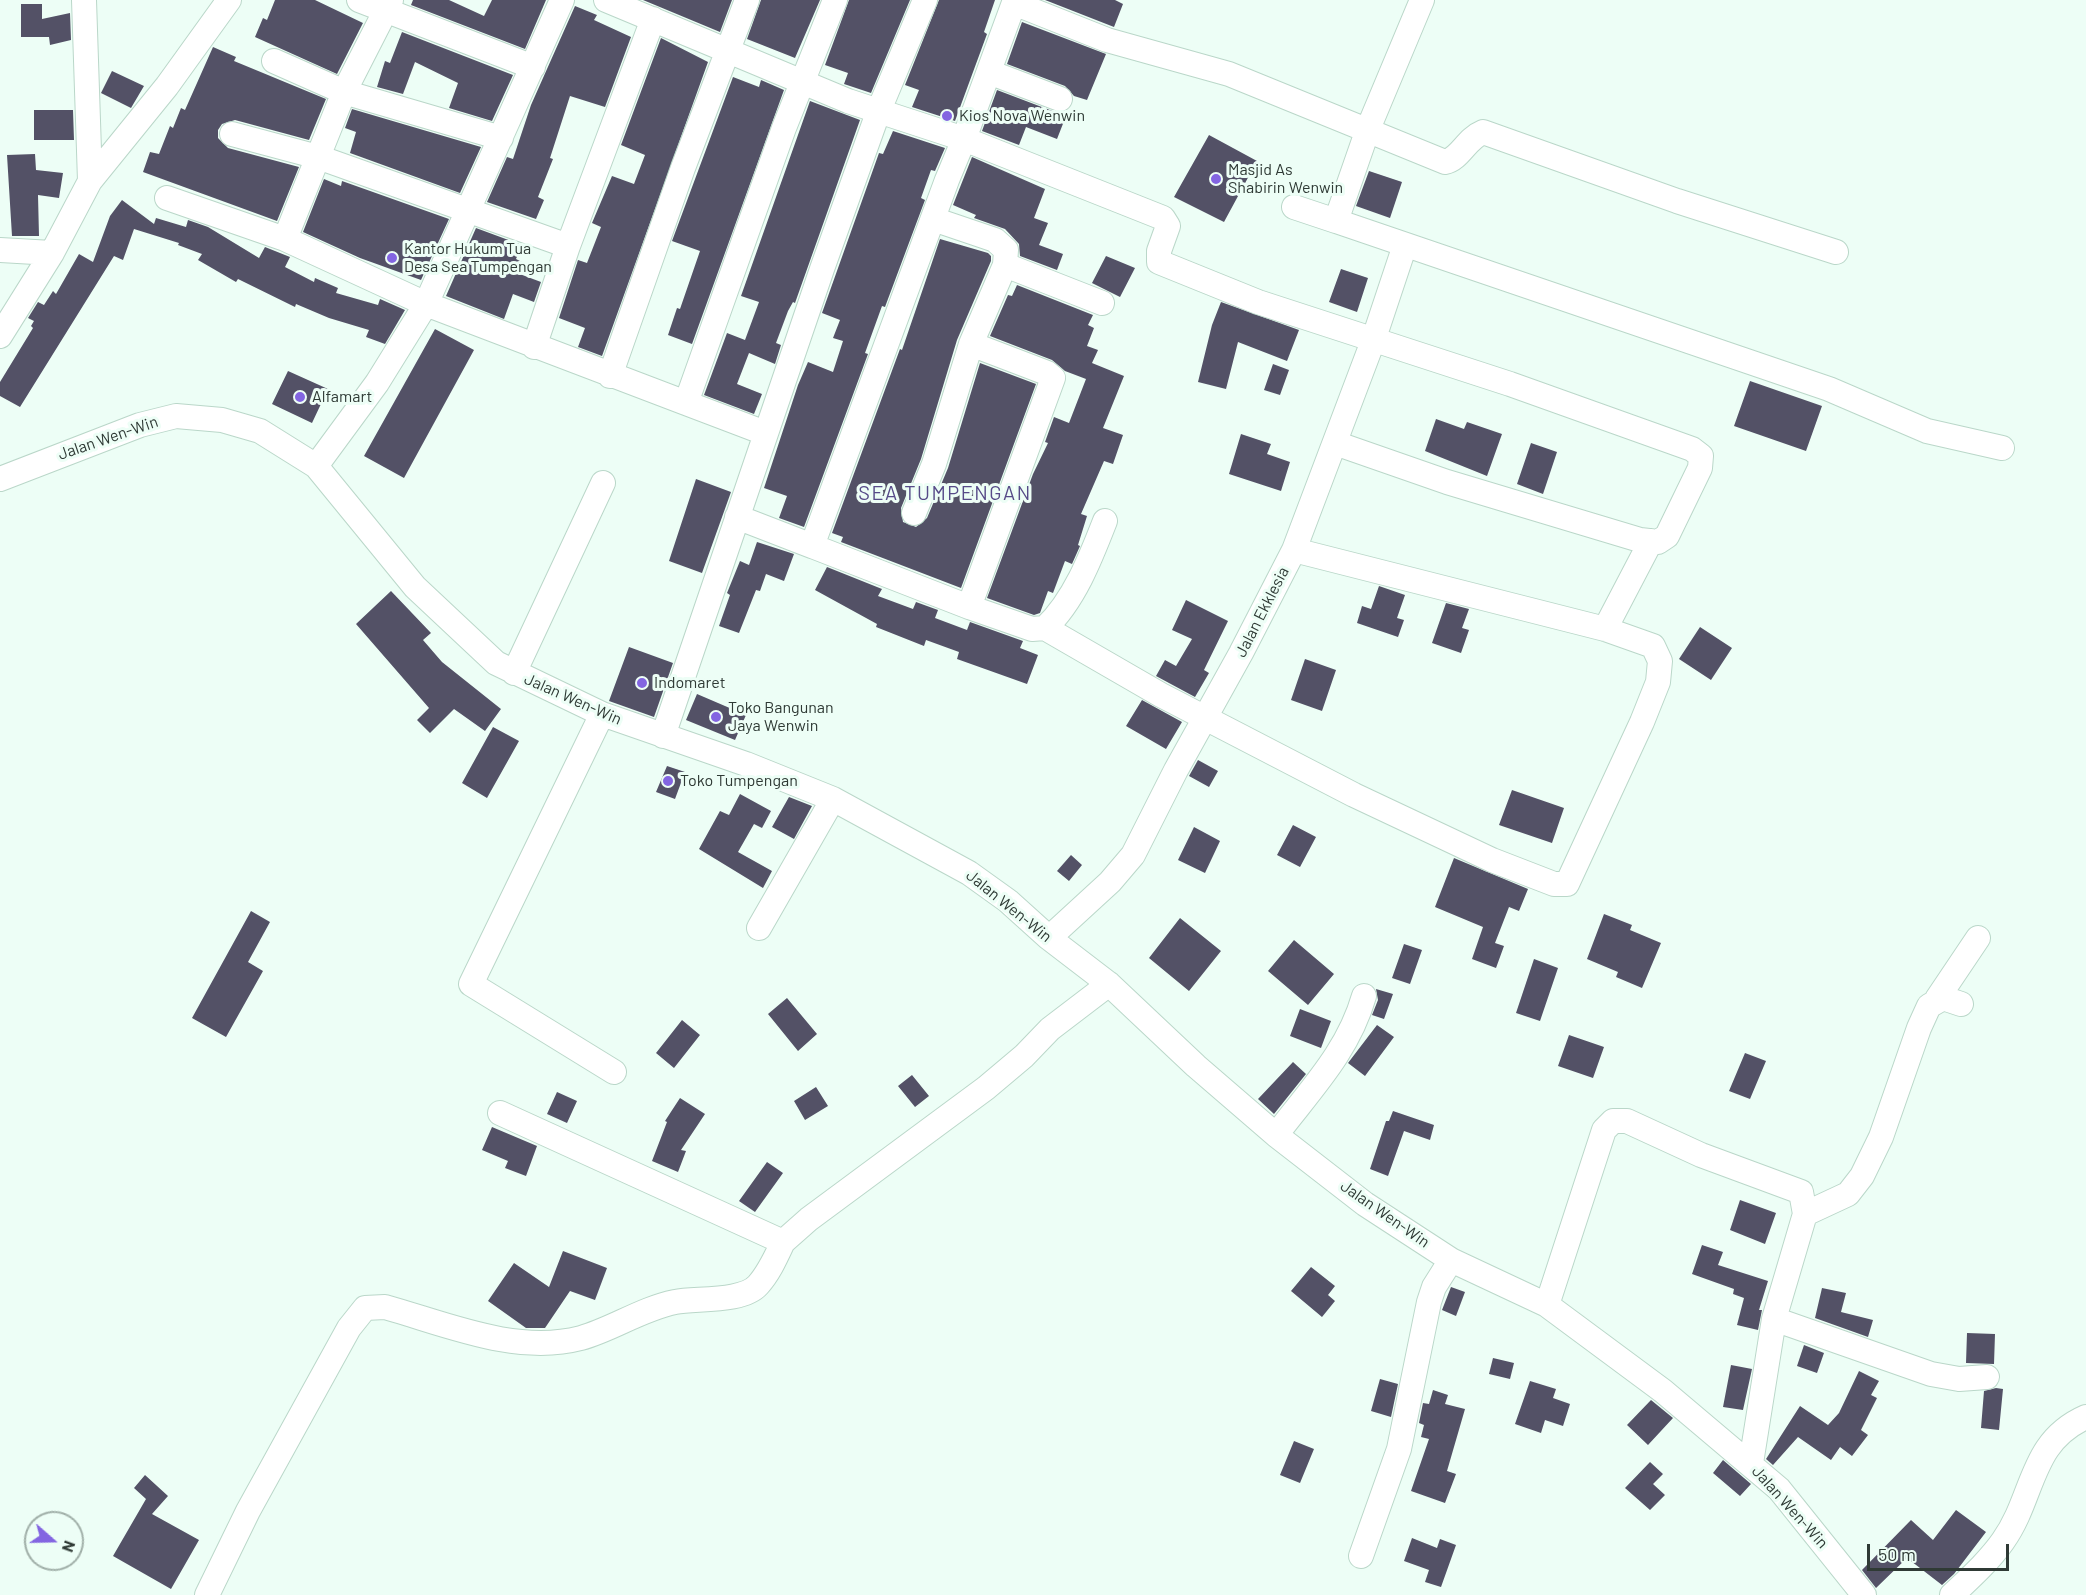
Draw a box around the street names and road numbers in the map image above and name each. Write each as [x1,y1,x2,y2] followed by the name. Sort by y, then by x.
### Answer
[55,412,161,464] street label: Jalan Wen-Win
[1231,564,1293,660] street label: Jalan Ekklesia
[521,669,625,729] street label: Jalan Wen-Win
[962,866,1056,946] street label: Jalan Wen-Win
[1337,1176,1433,1252] street label: Jalan Wen-Win
[1748,1462,1832,1552] street label: Jalan Wen-Win

